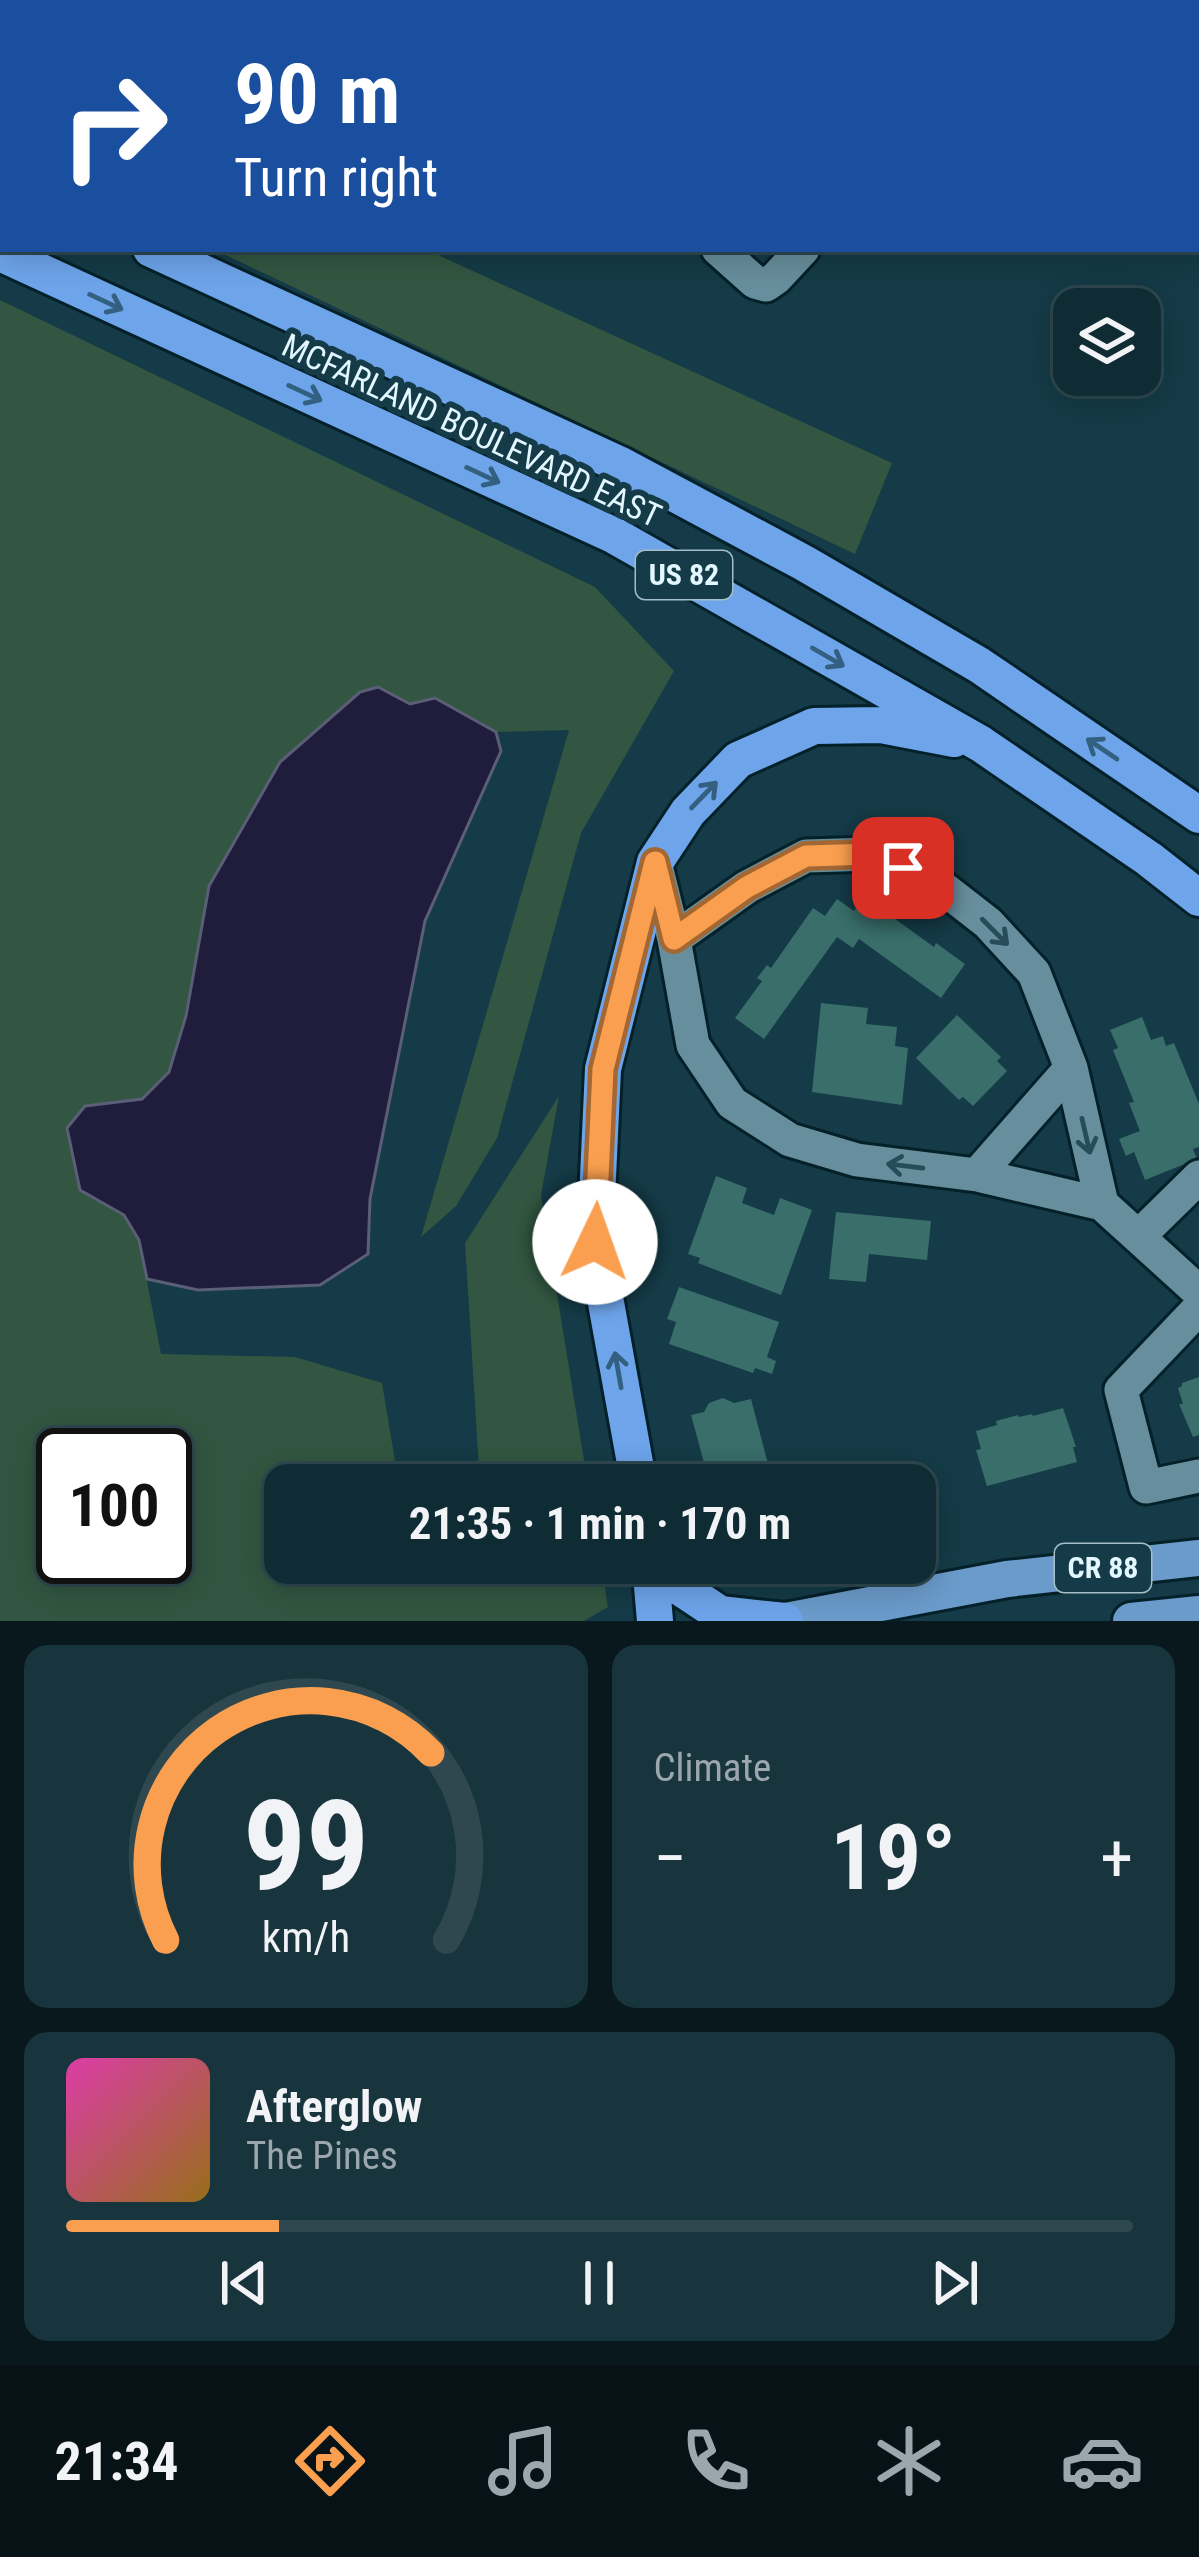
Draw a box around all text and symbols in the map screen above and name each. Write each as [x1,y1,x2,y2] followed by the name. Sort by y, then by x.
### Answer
[234,45,401,144] text: 90 m
[36,48,192,204] icon: right
[234,146,438,209] text: Turn right
[1053,288,1161,396] map controls
[1053,288,1161,396] button: layers
[87,292,123,314] one-way arrow
[276,325,667,536] street label: MCFARLAND BOULEVARD EAST
[286,383,322,405] one-way arrow
[464,466,500,488] one-way arrow
[636,551,732,599] road number: US 82
[810,646,845,669] one-way arrow
[1086,737,1120,762] one-way arrow
[690,781,718,810] one-way arrow
[852,817,954,919] pin
[870,835,936,901] icon: arrive
[980,918,1009,946] one-way arrow
[1076,1116,1099,1154] one-way arrow
[886,1155,925,1177] one-way arrow
[532,1179,658,1305] position arrow
[606,1351,628,1390] one-way arrow
[36,1428,192,1584] speed limit sign: 100
[409,1497,791,1550] text: 21:35 · 1 min · 170 m
[1055,1544,1151,1592] road number: CR 88
[654,1745,771,1791] text: Climate
[243,1773,369,1919] text: 99
[830,1806,956,1911] text: 19°
[654,1820,687,1897] text: −
[1100,1820,1133,1897] text: +
[262,1911,350,1961] text: km/h
[246,2080,422,2133] text: Afterglow
[246,2133,398,2179] text: The Pines
[211,2250,277,2316] icon: previous
[566,2250,632,2316] icon: pause
[922,2250,988,2316] icon: next
[288,2419,372,2503] icon: directions
[481,2419,565,2503] icon: music
[674,2419,758,2503] icon: phone
[867,2419,951,2503] icon: climate
[1060,2419,1144,2503] icon: car
[55,2430,179,2493] text: 21:34

